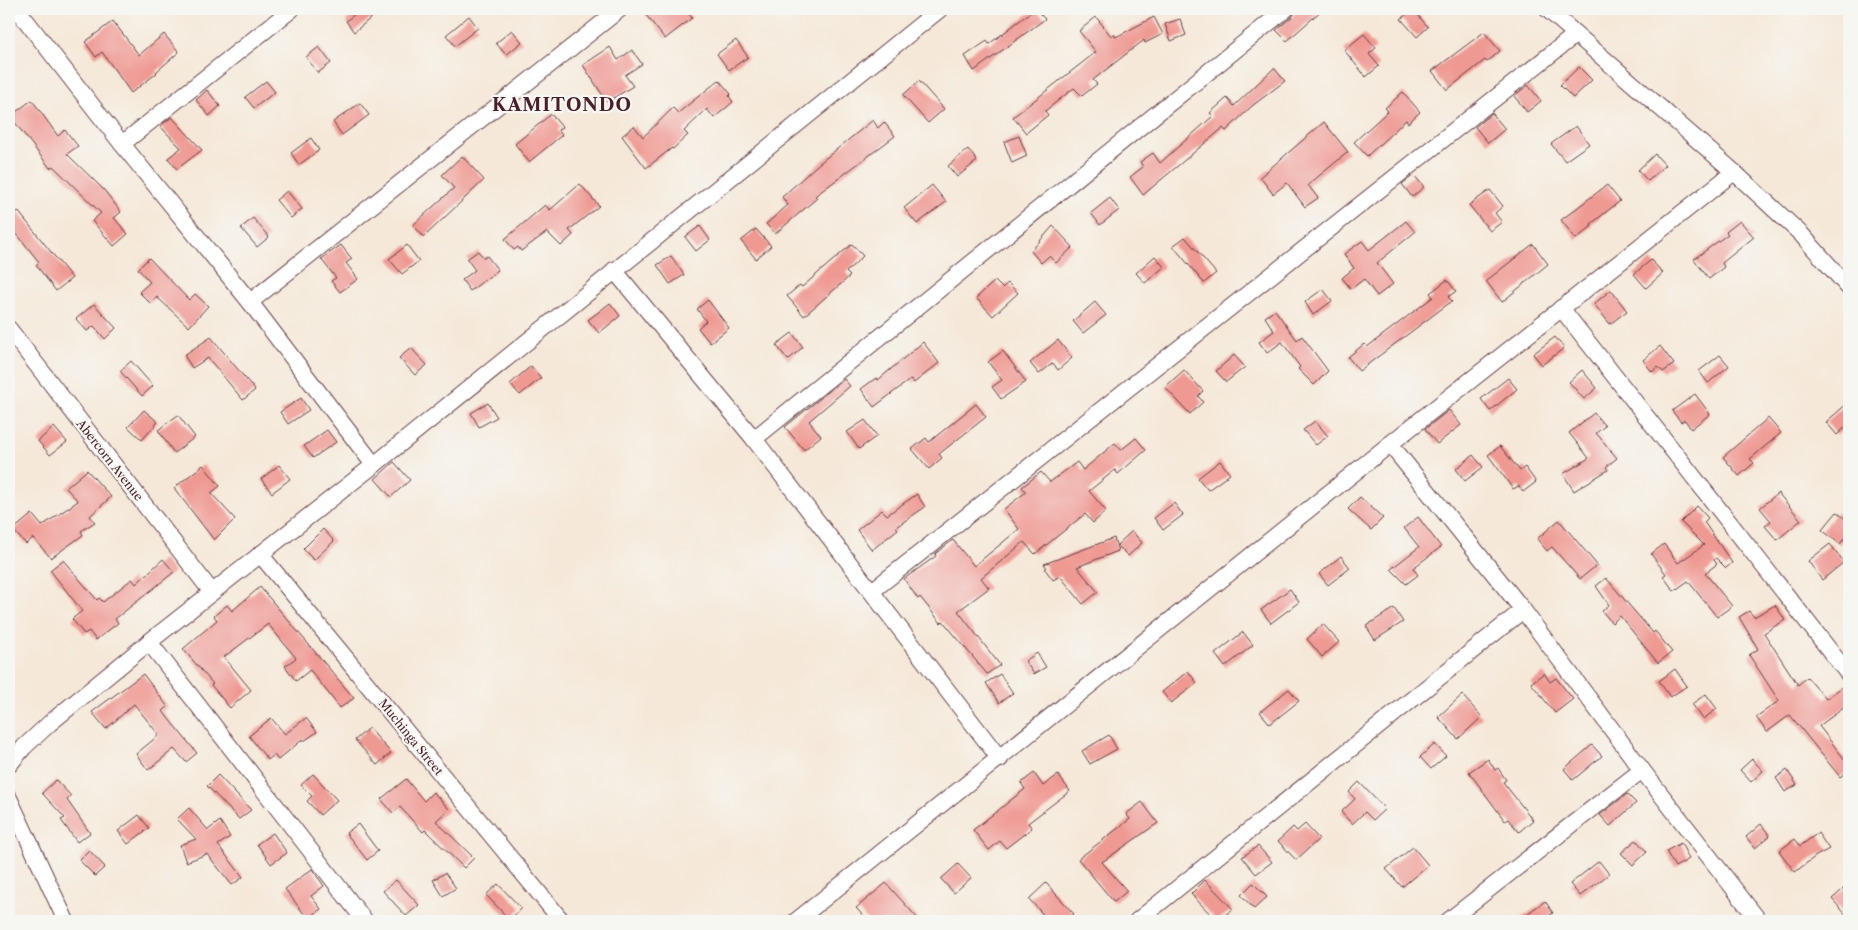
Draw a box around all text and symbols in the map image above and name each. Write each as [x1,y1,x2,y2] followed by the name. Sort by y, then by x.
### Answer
[492,94,632,116] district label: KAMITONDO
[73,415,147,504] street label: Abercorn Avenue
[376,696,447,779] street label: Muchinga Street

